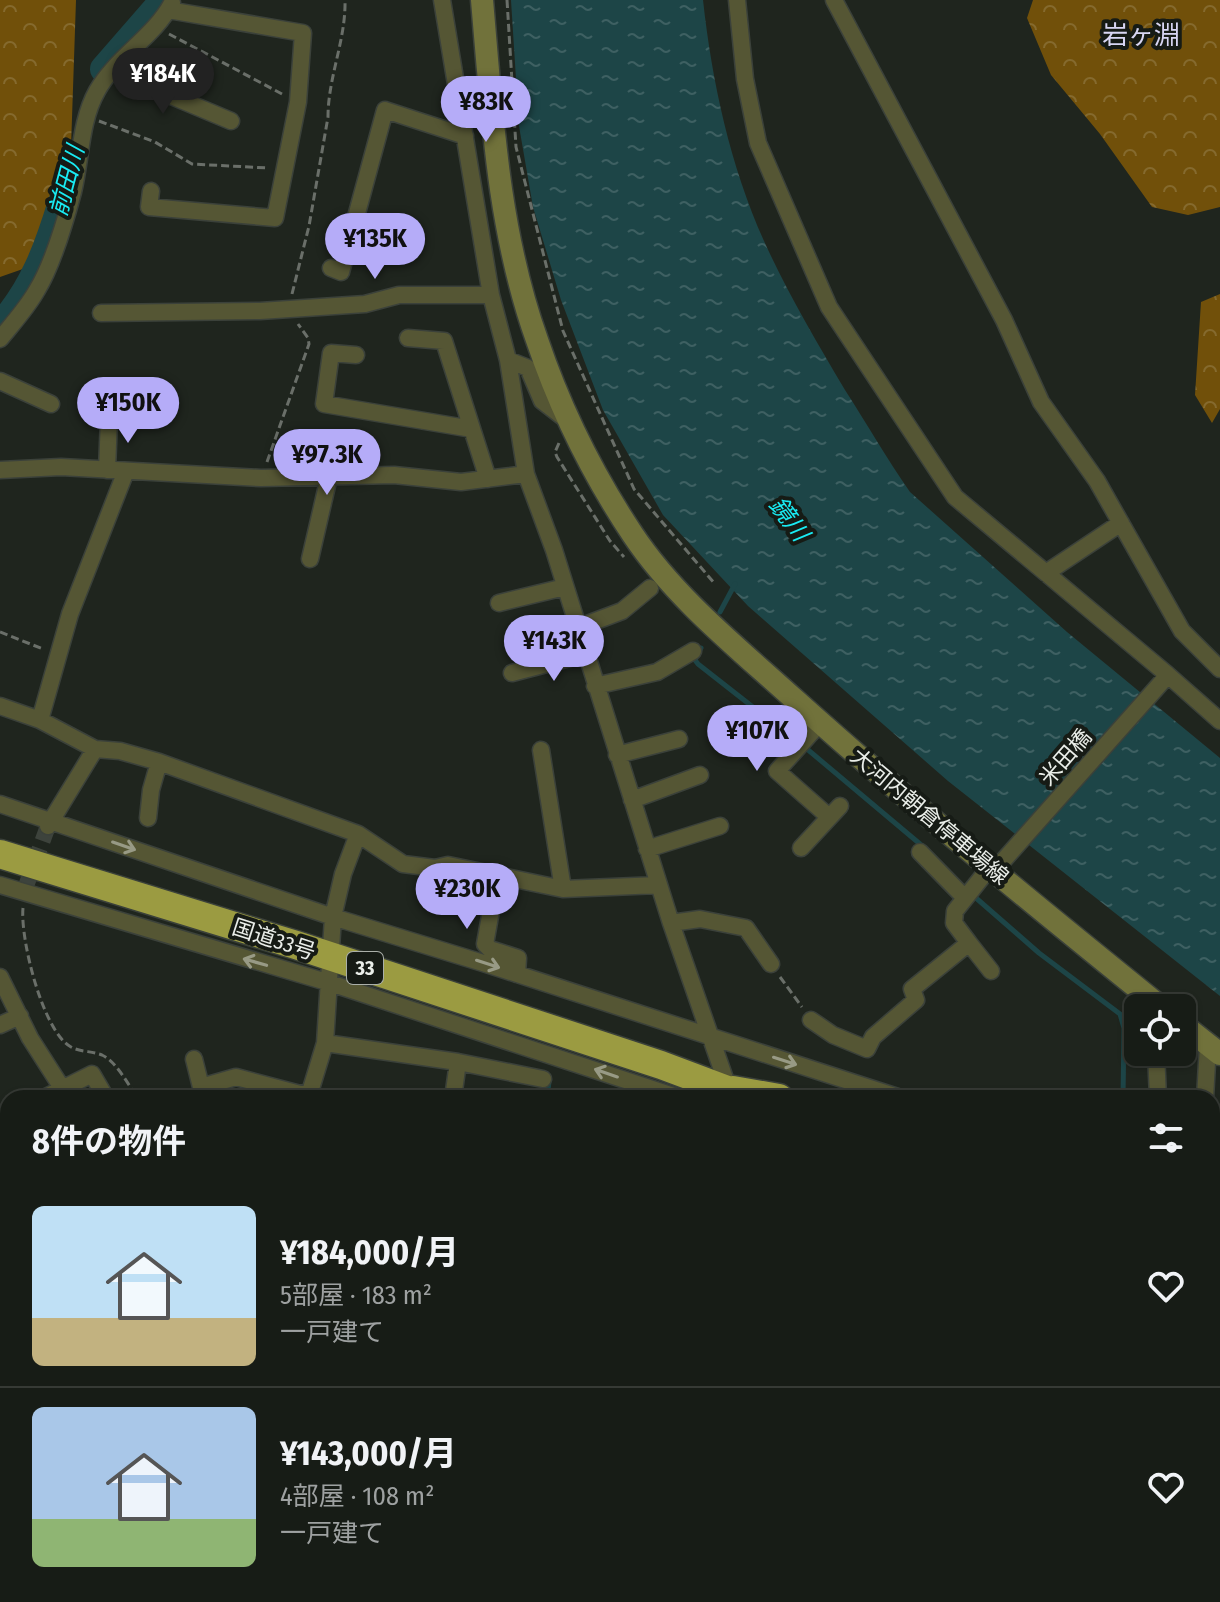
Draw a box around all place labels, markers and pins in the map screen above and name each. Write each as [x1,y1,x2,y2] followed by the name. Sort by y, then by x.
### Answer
[107,48,219,116] pin: ¥184K
[439,76,533,144] pin: ¥83K
[319,213,431,281] pin: ¥135K
[72,377,184,445] pin: ¥150K
[262,429,392,497] pin: ¥97.3K
[498,615,610,683] pin: ¥143K
[701,705,813,773] pin: ¥107K
[411,863,523,931] pin: ¥230K

